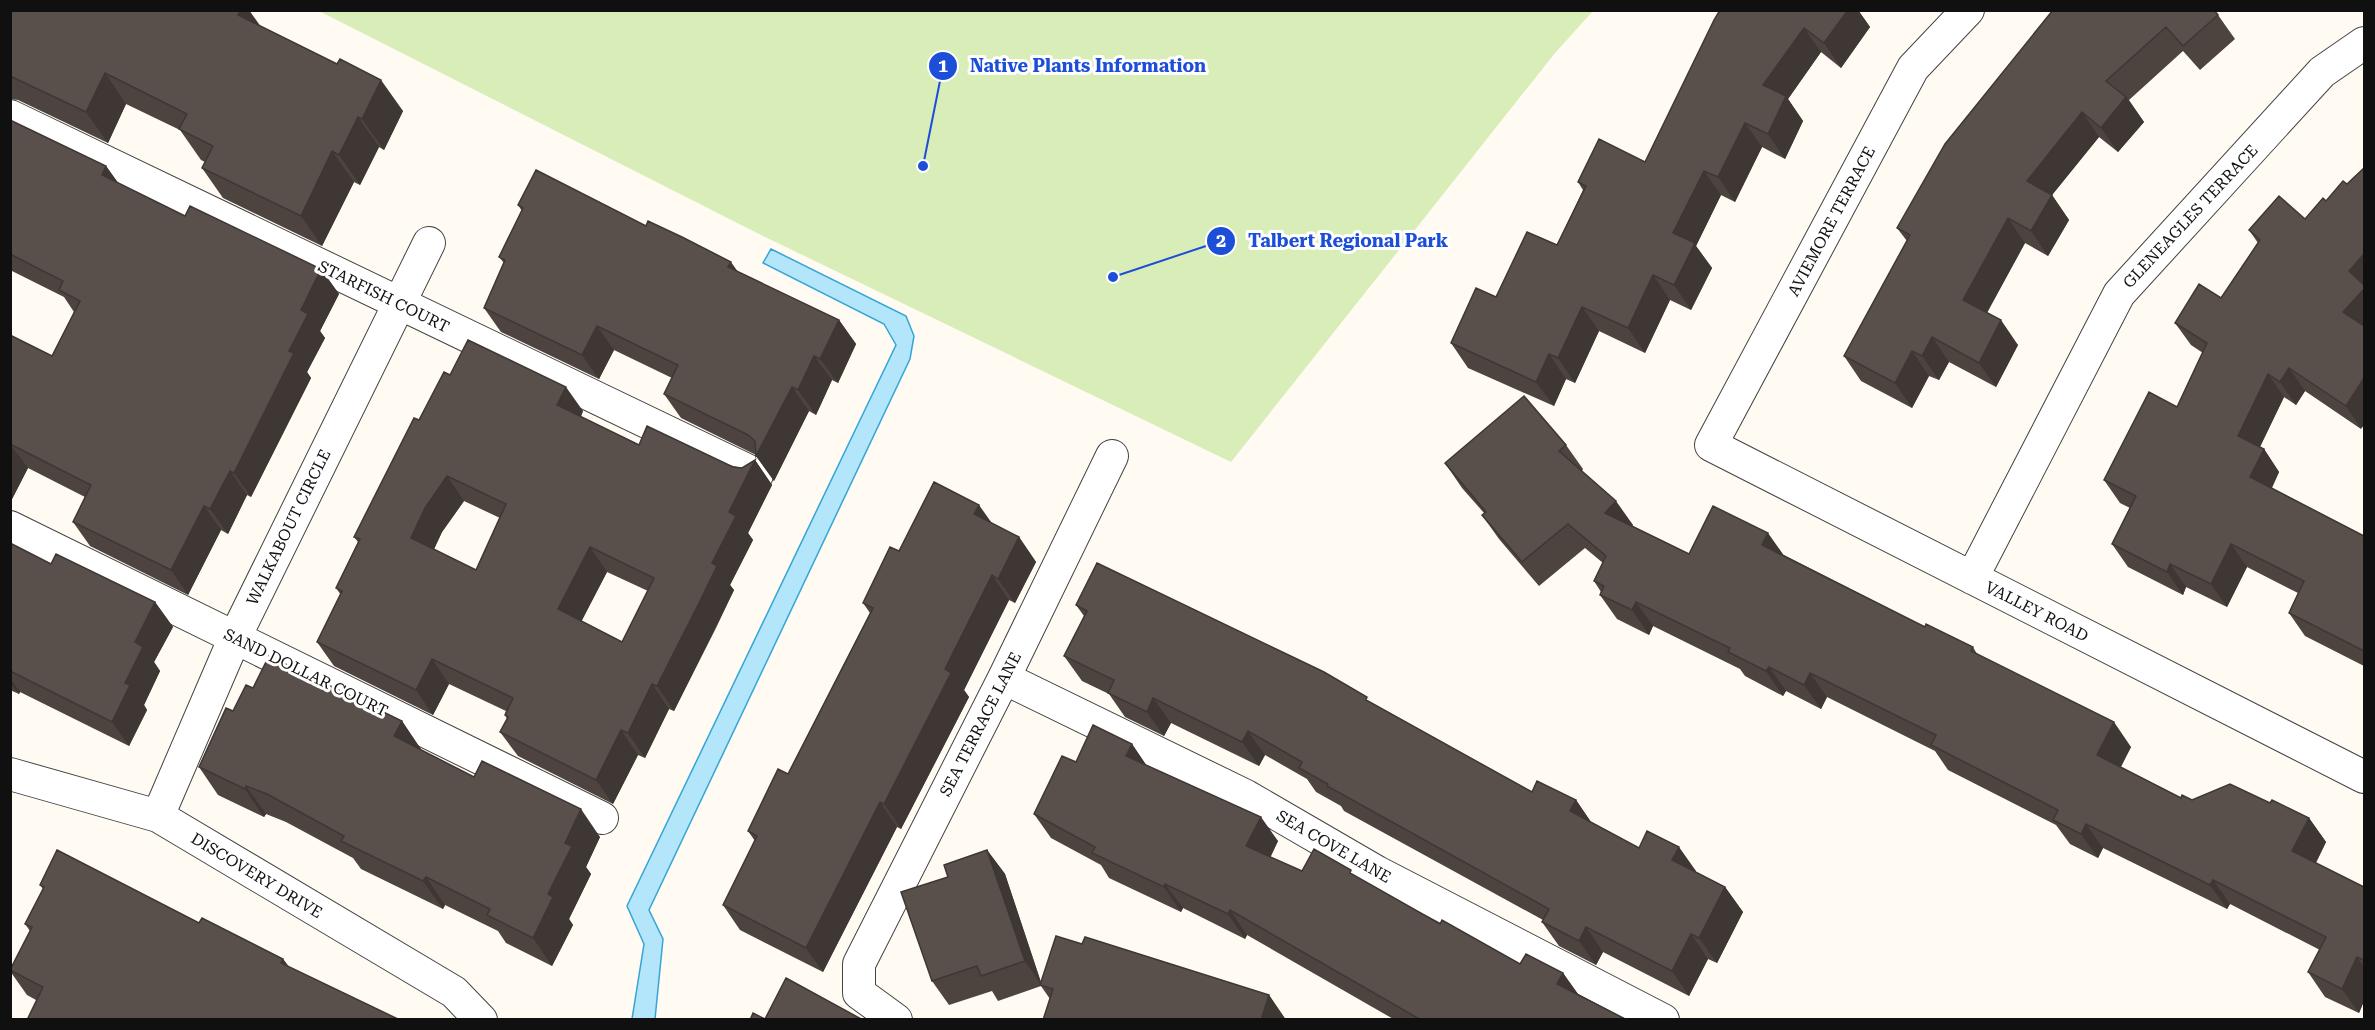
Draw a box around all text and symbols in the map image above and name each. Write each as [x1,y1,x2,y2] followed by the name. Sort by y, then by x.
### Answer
[928,48,1218,84] callout: Native Plants Information
[938,55,948,76] text: 1
[970,55,1206,76] text: Native Plants Information
[2119,141,2262,292] street label: GLENEAGLES TERRACE
[1784,143,1879,299] street label: AVIEMORE TERRACE
[1206,223,1460,259] callout: Talbert Regional Park
[1216,230,1226,251] text: 2
[1248,230,1449,251] text: Talbert Regional Park
[315,256,453,337] street label: STARFISH COURT
[242,446,334,608] street label: WALKABOUT CIRCLE
[1982,577,2092,646] street label: VALLEY ROAD
[221,624,391,721] street label: SAND DOLLAR COURT
[936,649,1025,800] street label: SEA TERRACE LANE
[1273,806,1394,887] street label: SEA COVE LANE
[188,829,326,922] street label: DISCOVERY DRIVE

